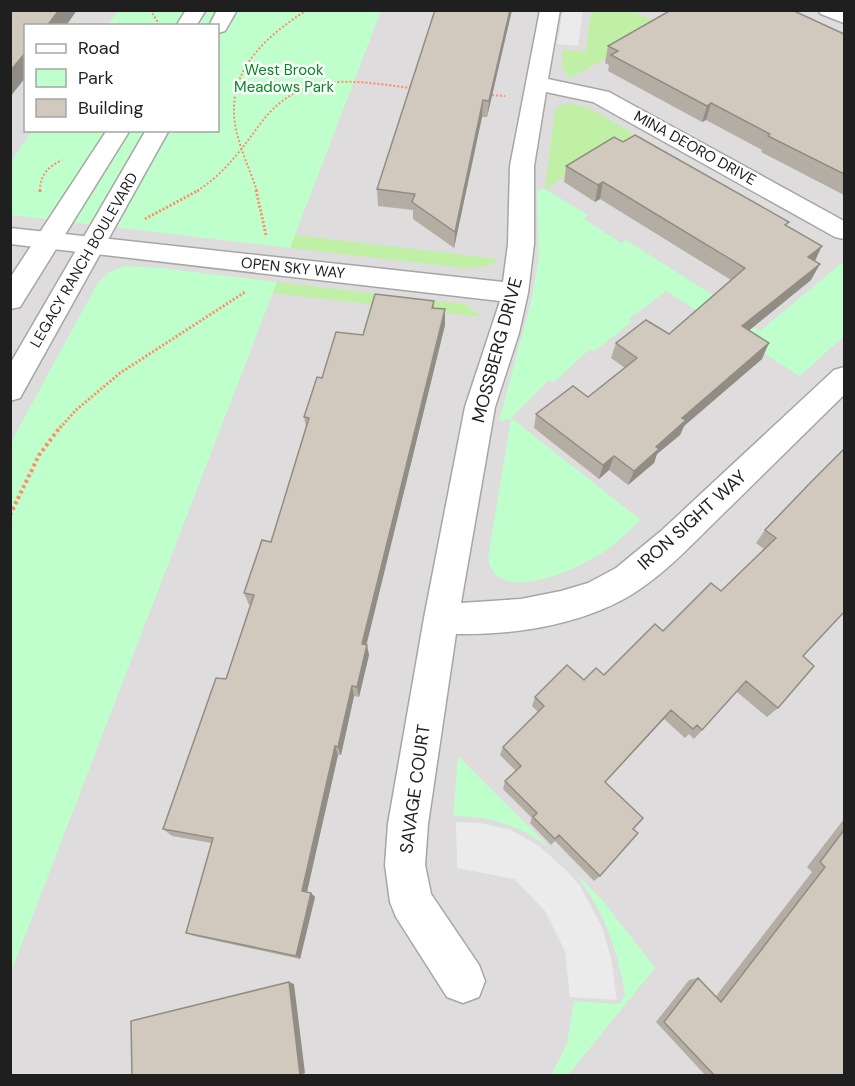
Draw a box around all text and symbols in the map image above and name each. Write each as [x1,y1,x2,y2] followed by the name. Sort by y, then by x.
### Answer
[24,24,219,132] legend
[78,36,120,60] text: Road
[234,60,334,97] park label: West Brook Meadows Park
[78,66,114,90] text: Park
[78,96,143,120] text: Building
[630,106,760,190] street label: MINA DEORO DRIVE
[26,169,142,351] street label: LEGACY RANCH BOULEVARD
[240,253,346,283] street label: OPEN SKY WAY
[466,275,528,425] street label: MOSSBERG DRIVE
[632,464,752,575] street label: IRON SIGHT WAY
[394,723,436,855] street label: SAVAGE COURT

